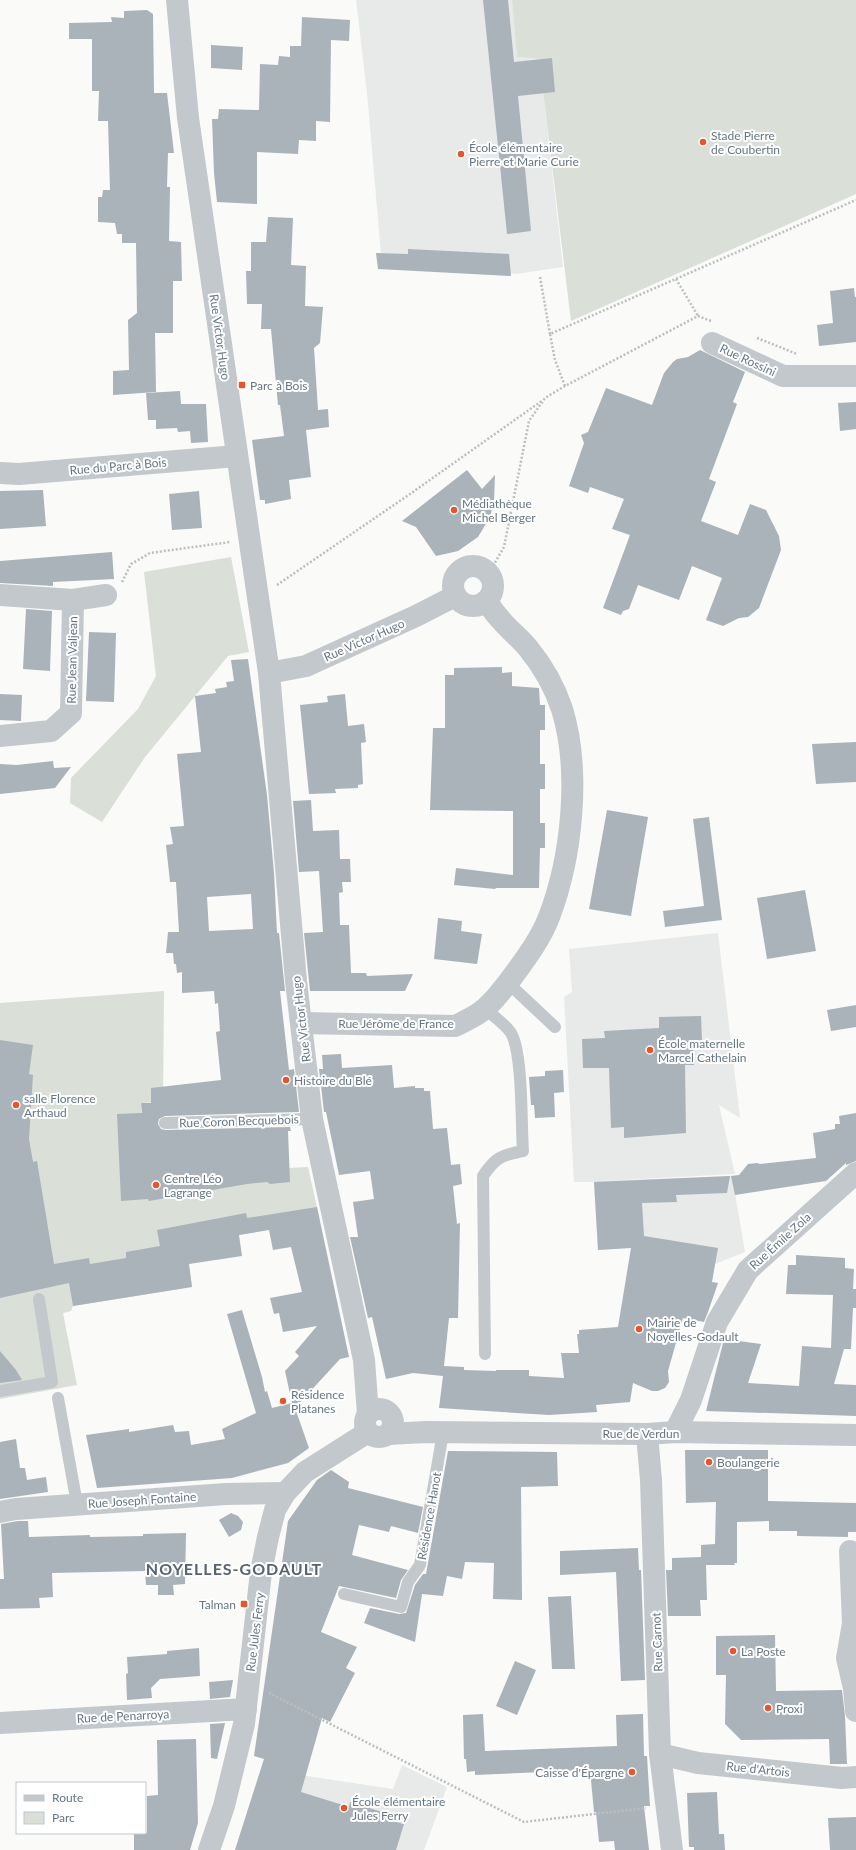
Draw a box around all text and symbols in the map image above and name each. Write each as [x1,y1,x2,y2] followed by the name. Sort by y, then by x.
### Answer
[711,128,780,157] place label: Stade Pierre de Coubertin
[698,137,708,147] marker: Stade Pierre de Coubertin
[469,140,579,169] place label: École élémentaire Pierre et Marie Curie
[456,149,466,159] marker: École élémentaire Pierre et Marie Curie
[207,293,233,381] street label: Rue Victor Hugo
[718,340,779,380] street label: Rue Rossini
[250,378,308,393] place label: Parc à Bois
[237,380,247,390] marker: Parc à Bois
[69,454,167,478] street label: Rue du Parc à Bois
[462,496,536,525] place label: Médiathèque Michel Berger
[449,505,459,515] marker: Médiathèque Michel Berger
[321,615,407,664] street label: Rue Victor Hugo
[64,616,80,704] street label: Rue Jean Valjean
[288,975,314,1063] street label: Rue Victor Hugo
[338,1016,454,1031] street label: Rue Jérôme de France
[658,1036,747,1065] place label: École maternelle Marcel Cathelain
[645,1045,655,1055] marker: École maternelle Marcel Cathelain
[294,1073,372,1088] place label: Histoire du Blé
[281,1075,291,1085] marker: Histoire du Blé
[24,1091,96,1120] place label: salle Florence Arthaud
[11,1100,21,1110] marker: salle Florence Arthaud
[179,1111,299,1131] street label: Rue Coron Becquebois
[164,1171,222,1200] place label: Centre Léo Lagrange
[151,1180,161,1190] marker: Centre Léo Lagrange
[746,1209,814,1273] street label: Rue Émile Zola
[647,1315,739,1344] place label: Mairie de Noyelles-Godault
[634,1324,644,1334] marker: Mairie de Noyelles-Godault
[291,1387,344,1416] place label: Résidence Platanes
[278,1396,288,1406] marker: Résidence Platanes
[603,1426,679,1441] street label: Rue de Verdun
[717,1455,780,1470] place label: Boulangerie
[704,1457,714,1467] marker: Boulangerie
[414,1470,444,1561] street label: Résidence Hanot
[87,1489,197,1511] street label: Rue Joseph Fontaine
[146,1559,322,1578] district label: NOYELLES-GODAULT
[243,1591,267,1672] street label: Rue Jules Ferry
[199,1597,236,1612] place label: Talman
[239,1599,249,1609] marker: Talman
[648,1611,666,1672] street label: Rue Carnot
[741,1644,786,1659] place label: La Poste
[728,1646,738,1656] marker: La Poste
[776,1701,803,1716] place label: Proxi
[763,1703,773,1713] marker: Proxi
[76,1706,170,1726] street label: Rue de Penarroya
[726,1758,790,1780] street label: Rue d'Artois
[535,1765,624,1780] place label: Caisse d'Épargne
[627,1767,637,1777] marker: Caisse d'Épargne
[16,1782,146,1834] legend
[52,1790,83,1805] text: Route
[352,1794,445,1823] place label: École élémentaire Jules Ferry
[339,1803,349,1813] marker: École élémentaire Jules Ferry
[52,1810,75,1825] text: Parc

